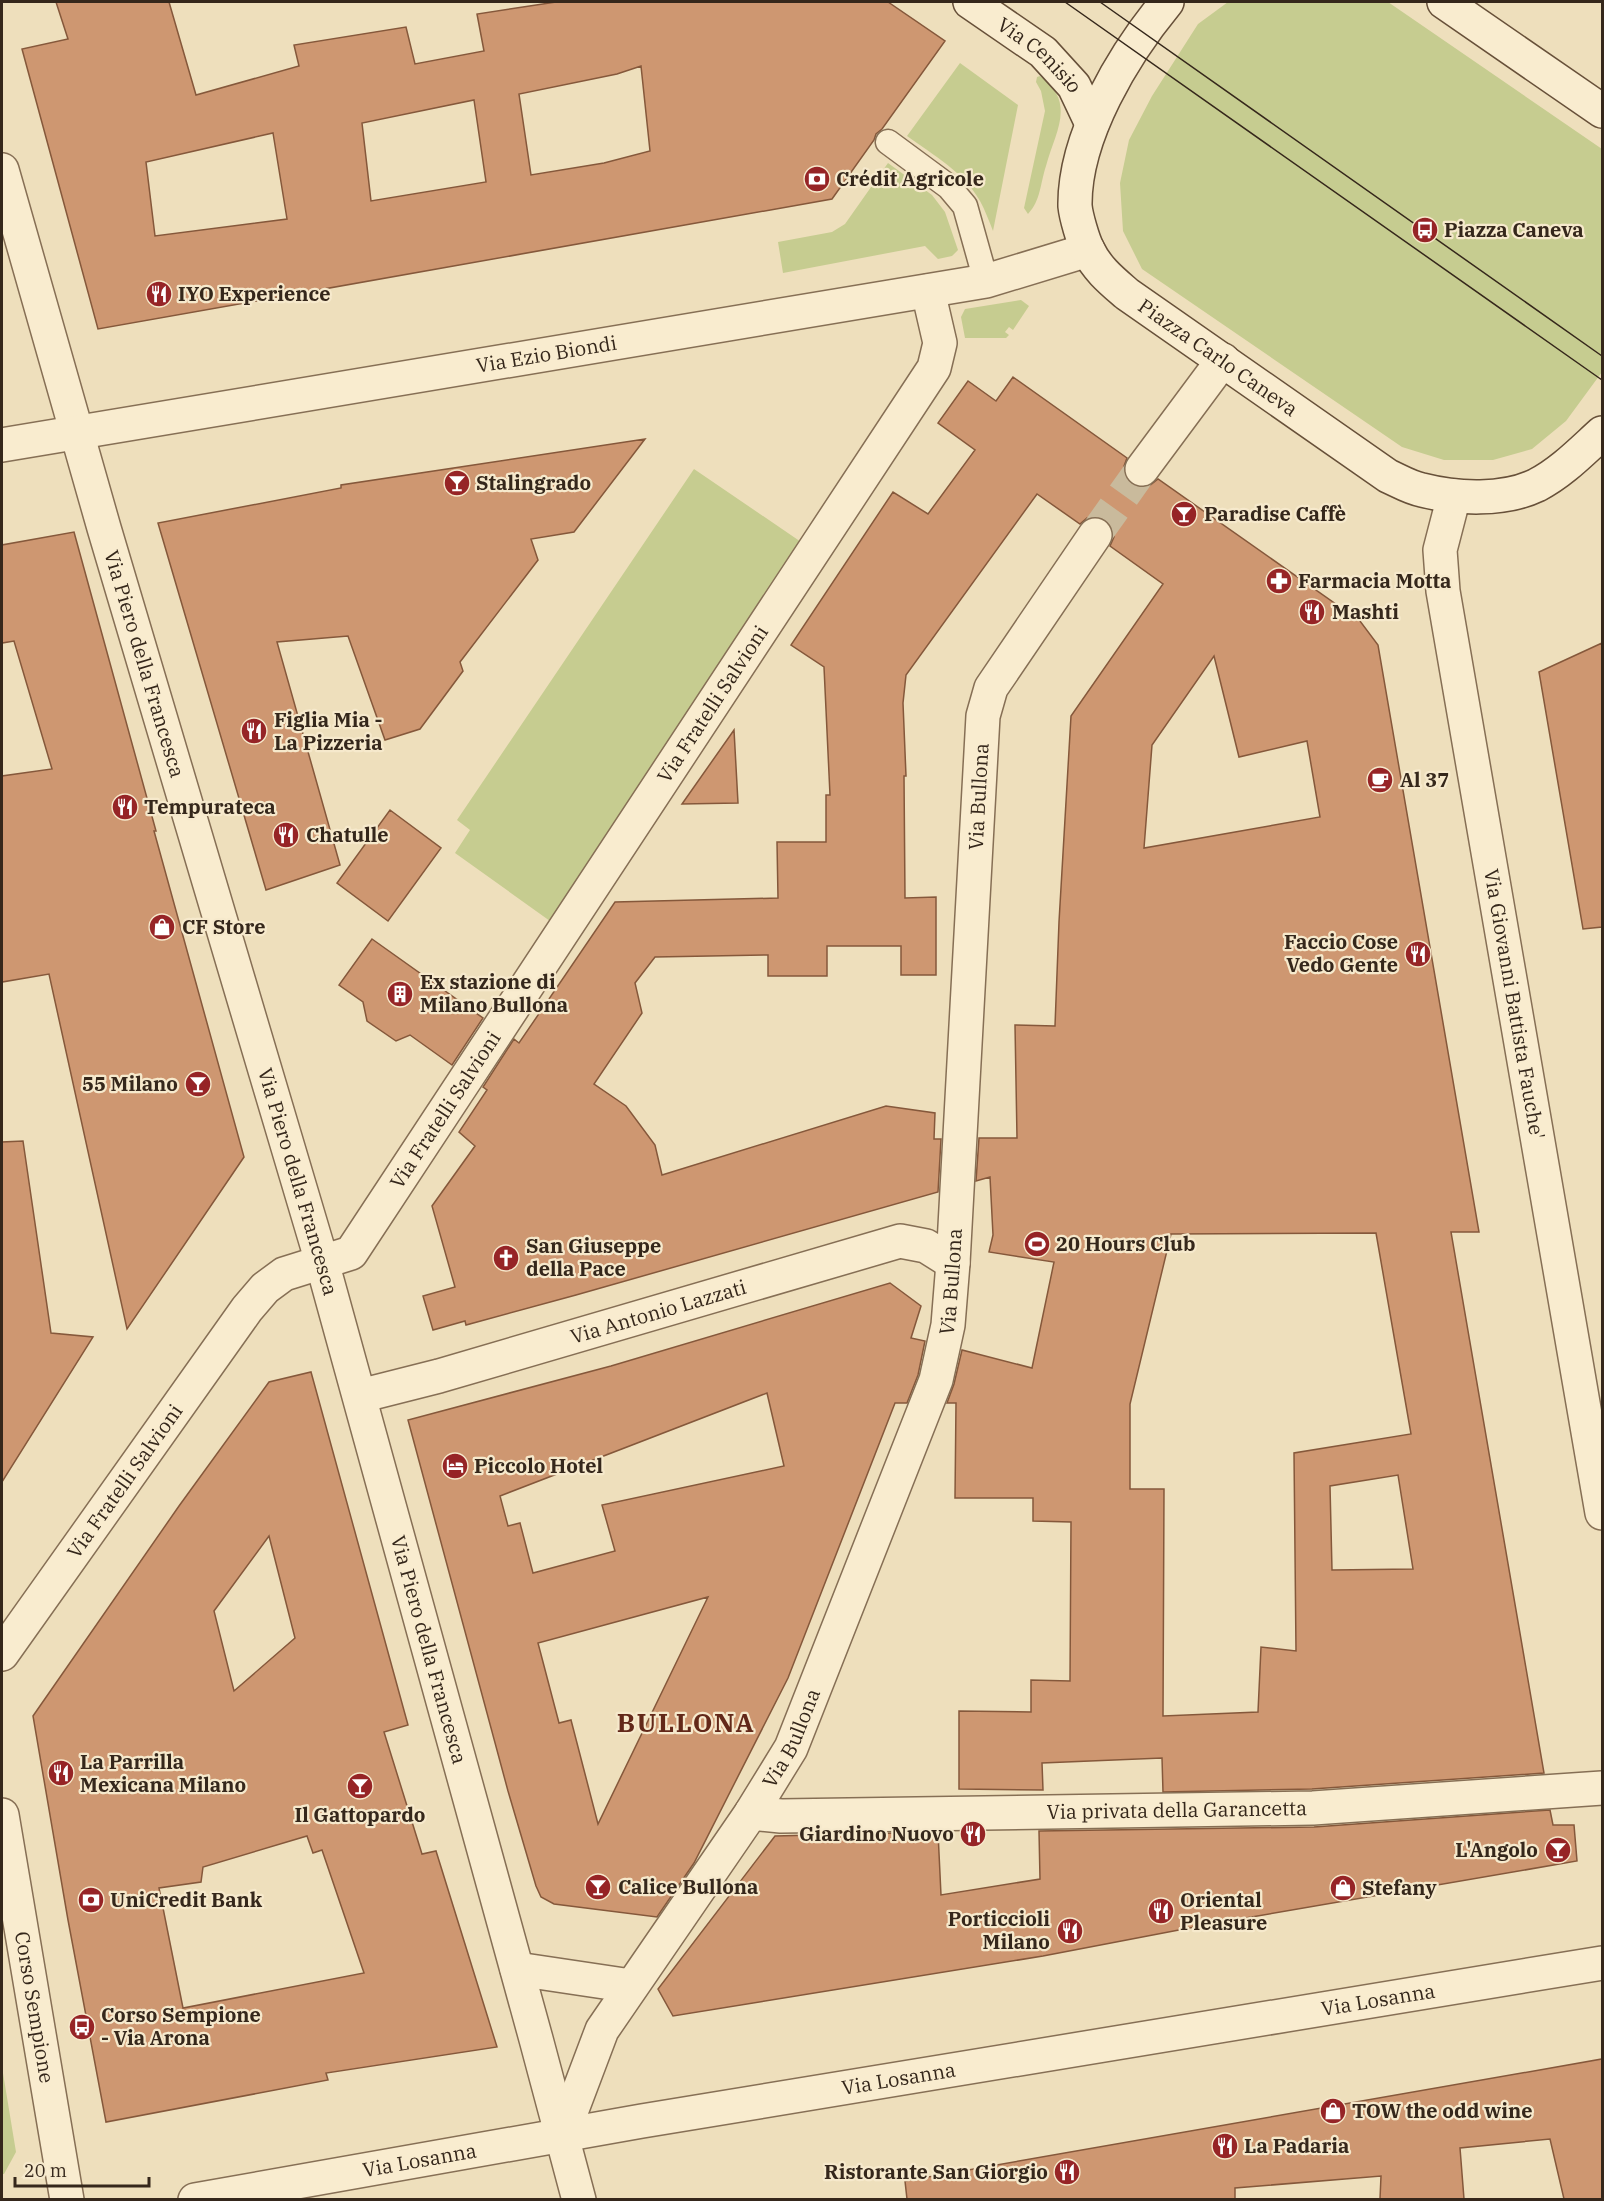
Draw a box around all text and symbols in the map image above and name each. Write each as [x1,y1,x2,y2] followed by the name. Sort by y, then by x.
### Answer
[992,11,1089,97] street label: Via Cenisio
[802,164,832,194] bank icon: Crédit Agricole
[836,165,984,192] place label: Crédit Agricole
[1410,215,1440,245] bus stop icon: Piazza Caneva
[1444,216,1584,243] place label: Piazza Caneva
[144,279,174,309] restaurant icon: IYO Experience
[178,280,331,307] place label: IYO Experience
[1133,292,1303,422] street label: Piazza Carlo Caneva
[474,329,619,379] street label: Via Ezio Biondi
[442,468,472,498] bar icon: Stalingrado
[476,469,591,496] place label: Stalingrado
[1169,499,1199,529] bar icon: Paradise Caffè
[1204,500,1346,527] place label: Paradise Caffè
[98,547,191,781] street label: Via Piero della Francesca
[1264,566,1294,596] pharmacy icon: Farmacia Motta
[1298,567,1451,594] place label: Farmacia Motta
[1297,597,1327,627] restaurant icon: Mashti
[1332,598,1399,625] place label: Mashti
[651,620,774,788] street label: Via Fratelli Salvioni
[274,706,383,756] place label: Figlia Mia - La Pizzeria
[239,716,269,746] restaurant icon: Figlia Mia - La Pizzeria
[962,742,995,851] street label: Via Bullona
[1365,765,1395,795] cafe icon: Al 37
[1400,766,1449,793] place label: Al 37
[110,792,140,822] restaurant icon: Tempurateca
[144,793,276,820] place label: Tempurateca
[271,820,301,850] restaurant icon: Chatulle
[306,821,389,848] place label: Chatulle
[1478,867,1551,1141] street label: Via Giovanni Battista Fauche'
[147,912,177,942] shop icon: CF Store
[182,913,266,940] place label: CF Store
[1284,928,1398,978] place label: Faccio Cose Vedo Gente
[1403,939,1433,969] restaurant icon: Faccio Cose Vedo Gente
[420,968,568,1018] place label: Ex stazione di Milano Bullona
[385,979,415,1009] building icon: Ex stazione di Milano Bullona
[383,1026,507,1194] street label: Via Fratelli Salvioni
[252,1064,345,1298] street label: Via Piero della Francesca
[183,1069,213,1099] bar icon: 55 Milano
[82,1070,178,1097] place label: 55 Milano
[932,1227,968,1338] street label: Via Bullona
[1022,1229,1052,1259] sports icon: 20 Hours Club
[1056,1230,1195,1257] place label: 20 Hours Club
[526,1232,661,1282] place label: San Giuseppe della Pace
[491,1243,521,1273] church icon: San Giuseppe della Pace
[567,1273,749,1350] street label: Via Antonio Lazzati
[60,1398,188,1563] street label: Via Fratelli Salvioni
[440,1451,470,1481] hotel icon: Piccolo Hotel
[474,1452,603,1479] place label: Piccolo Hotel
[385,1532,474,1767] street label: Via Piero della Francesca
[756,1684,826,1793] street label: Via Bullona
[617,1705,755,1739] district label: BULLONA
[80,1748,246,1798] place label: La Parrilla Mexicana Milano
[46,1758,76,1788] restaurant icon: La Parrilla Mexicana Milano
[345,1771,375,1801] bar icon: Il Gattopardo
[1046,1794,1307,1825] street label: Via privata della Garancetta
[295,1801,425,1828] place label: Il Gattopardo
[958,1819,988,1849] restaurant icon: Giardino Nuovo
[799,1820,954,1847] place label: Giardino Nuovo
[1543,1835,1573,1865] bar icon: L'Angolo
[1455,1836,1538,1863] place label: L'Angolo
[583,1872,613,1902] bar icon: Calice Bullona
[618,1873,758,1900] place label: Calice Bullona
[1328,1873,1358,1903] shop icon: Stefany
[1362,1874,1437,1901] place label: Stefany
[76,1885,106,1915] bank icon: UniCredit Bank
[110,1886,263,1913] place label: UniCredit Bank
[1180,1886,1267,1936] place label: Oriental Pleasure
[1146,1896,1176,1926] restaurant icon: Oriental Pleasure
[948,1905,1050,1955] place label: Porticcioli Milano
[1055,1916,1085,1946] restaurant icon: Porticcioli Milano
[9,1929,61,2085] street label: Corso Sempione
[1319,1977,1437,2022] street label: Via Losanna
[101,2001,261,2051] place label: Corso Sempione - Via Arona
[67,2012,97,2042] bus stop icon: Corso Sempione - Via Arona
[840,2056,958,2101] street label: Via Losanna
[1318,2096,1348,2126] shop icon: TOW the odd wine
[1352,2097,1533,2124] place label: TOW the odd wine
[1210,2131,1240,2161] restaurant icon: La Padaria
[1244,2132,1349,2159] place label: La Padaria
[360,2137,479,2183] street label: Via Losanna
[15,2150,148,2188] scale bar
[1052,2157,1082,2187] restaurant icon: Ristorante San Giorgio
[824,2158,1048,2185] place label: Ristorante San Giorgio
[24,2159,67,2182] text: 20 m

